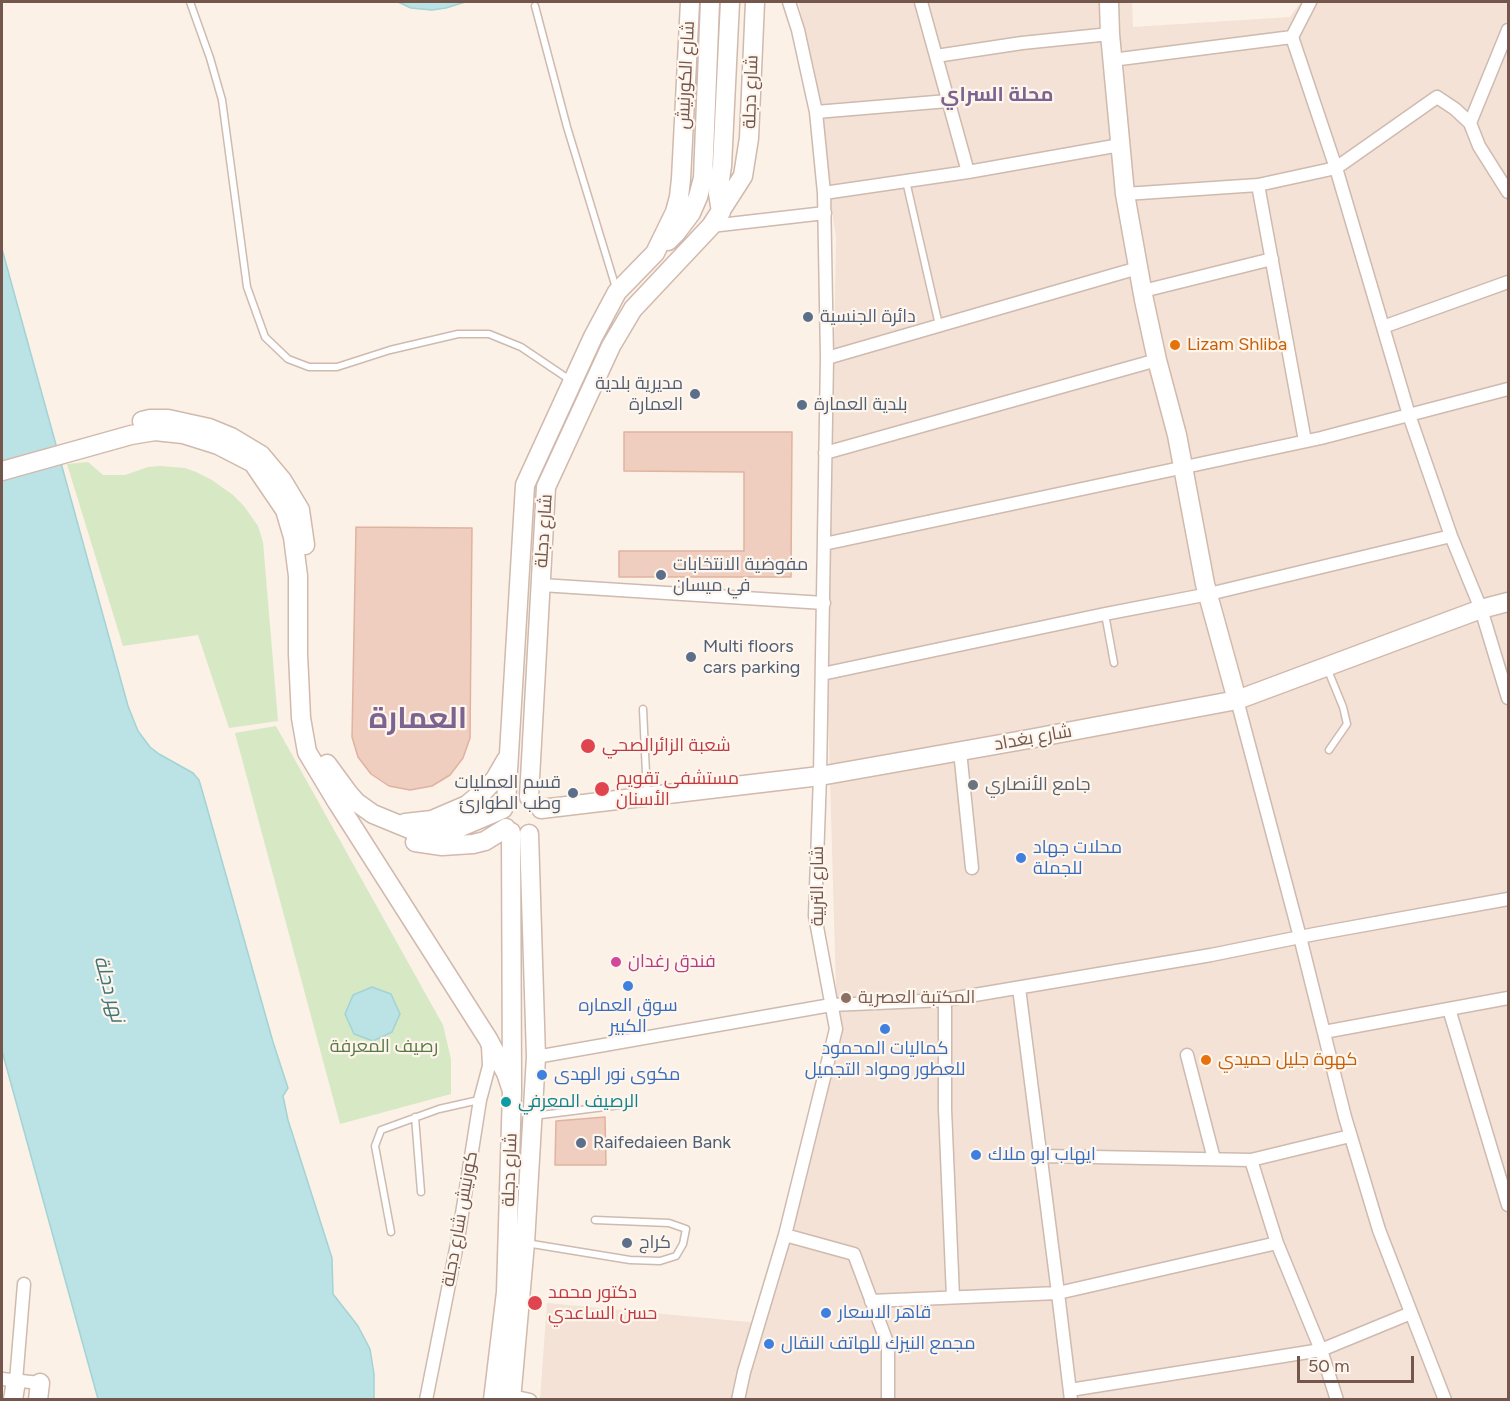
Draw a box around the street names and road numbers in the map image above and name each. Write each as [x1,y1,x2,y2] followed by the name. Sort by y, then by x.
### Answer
[672,20,700,130] street label: شارع الكورنيش
[739,55,763,129] street label: شارع دجلة
[531,493,557,569] street label: شارع دجلة
[992,721,1074,755] street label: شارع بغداد
[807,846,829,926] street label: شارع التربية
[498,1133,522,1207] street label: شارع دجلة
[437,1150,483,1288] street label: كورنيش شارع دجلة

